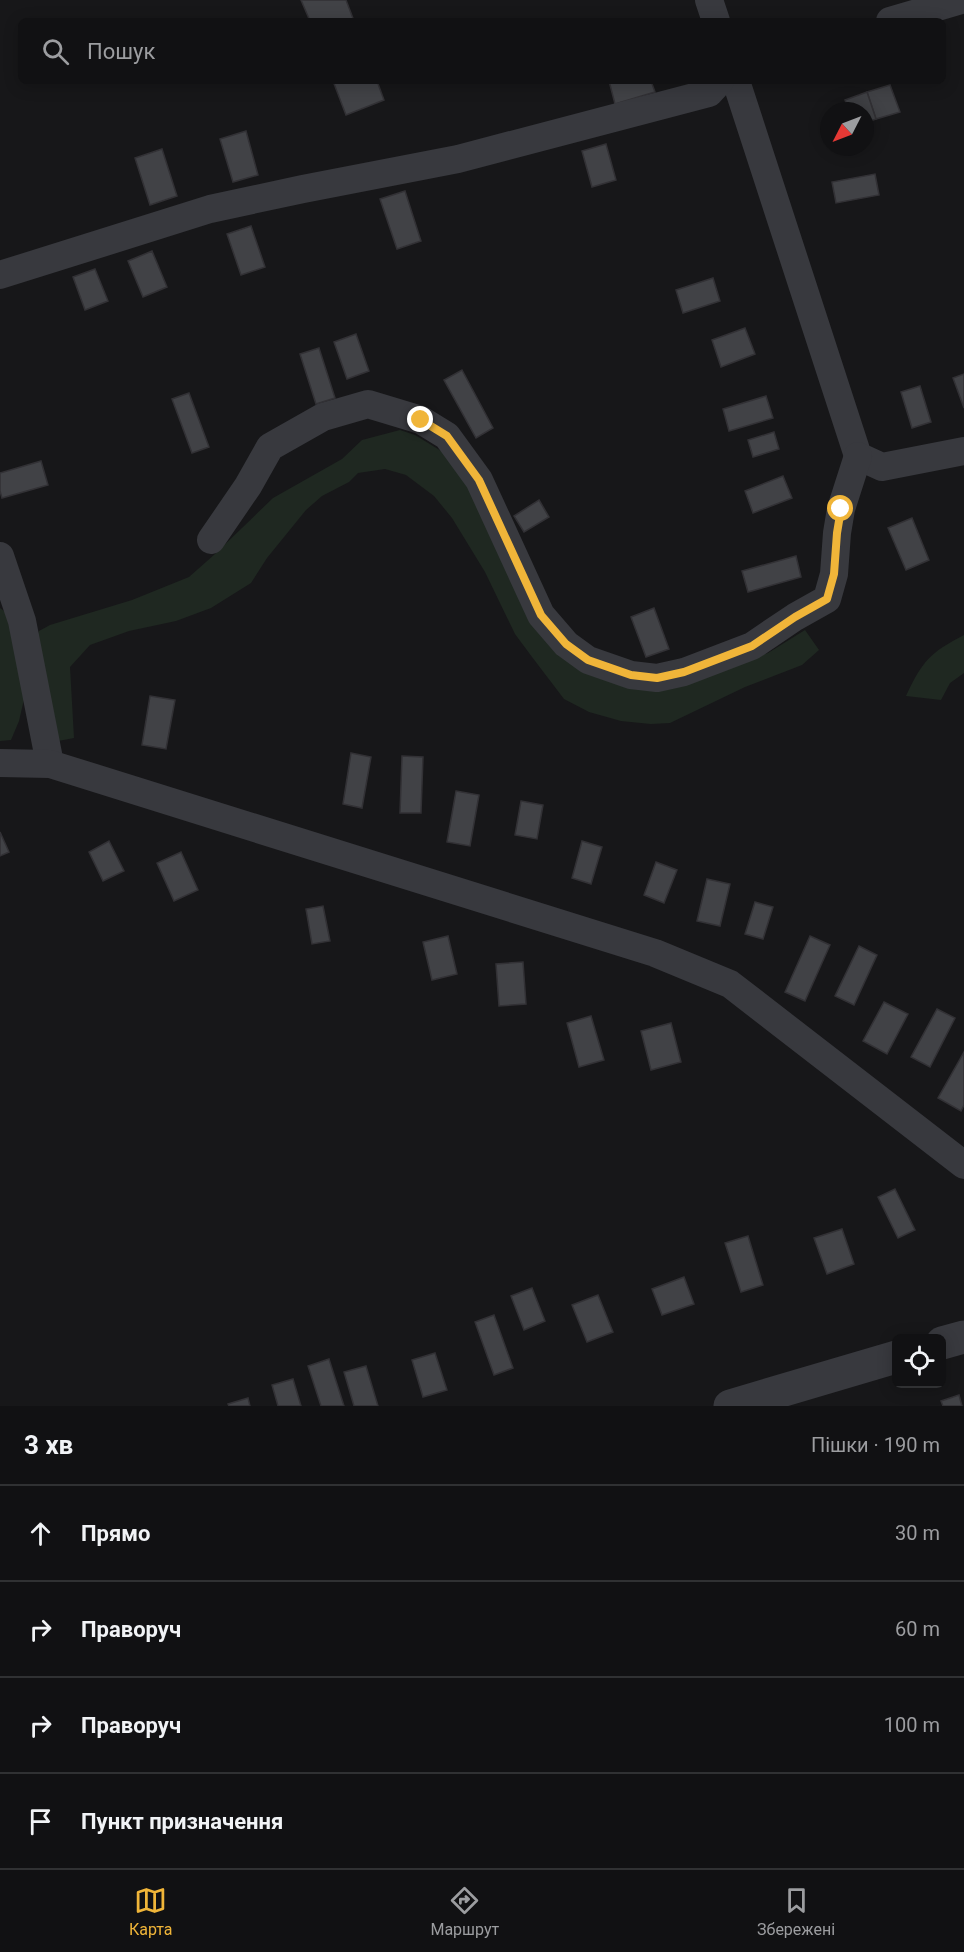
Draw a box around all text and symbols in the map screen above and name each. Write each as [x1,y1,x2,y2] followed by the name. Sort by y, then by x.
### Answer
[18,18,946,84] search box
[39,35,72,68] icon: search
[87,39,155,64] text: Пошук
[820,102,874,156] north arrow
[407,406,433,432] route end
[827,495,853,521] route start
[892,1334,946,1388] map controls
[892,1334,946,1388] button: locate
[24,1430,73,1460] text: 3 хв
[811,1433,940,1457] text: Пішки · 190 m
[24,1517,57,1550] icon: ahead
[81,1521,150,1546] text: Прямо
[895,1521,940,1545] text: 30 m
[24,1613,57,1646] icon: right
[81,1617,181,1642] text: Праворуч
[895,1617,940,1641] text: 60 m
[24,1709,57,1742] icon: right
[81,1713,181,1738] text: Праворуч
[884,1713,940,1737] text: 100 m
[24,1805,57,1838] icon: arrive
[81,1809,283,1834] text: Пункт призначення
[129,1884,173,1939] tab: Карта
[430,1884,499,1939] tab: Маршрут
[757,1884,835,1939] tab: Збережені

